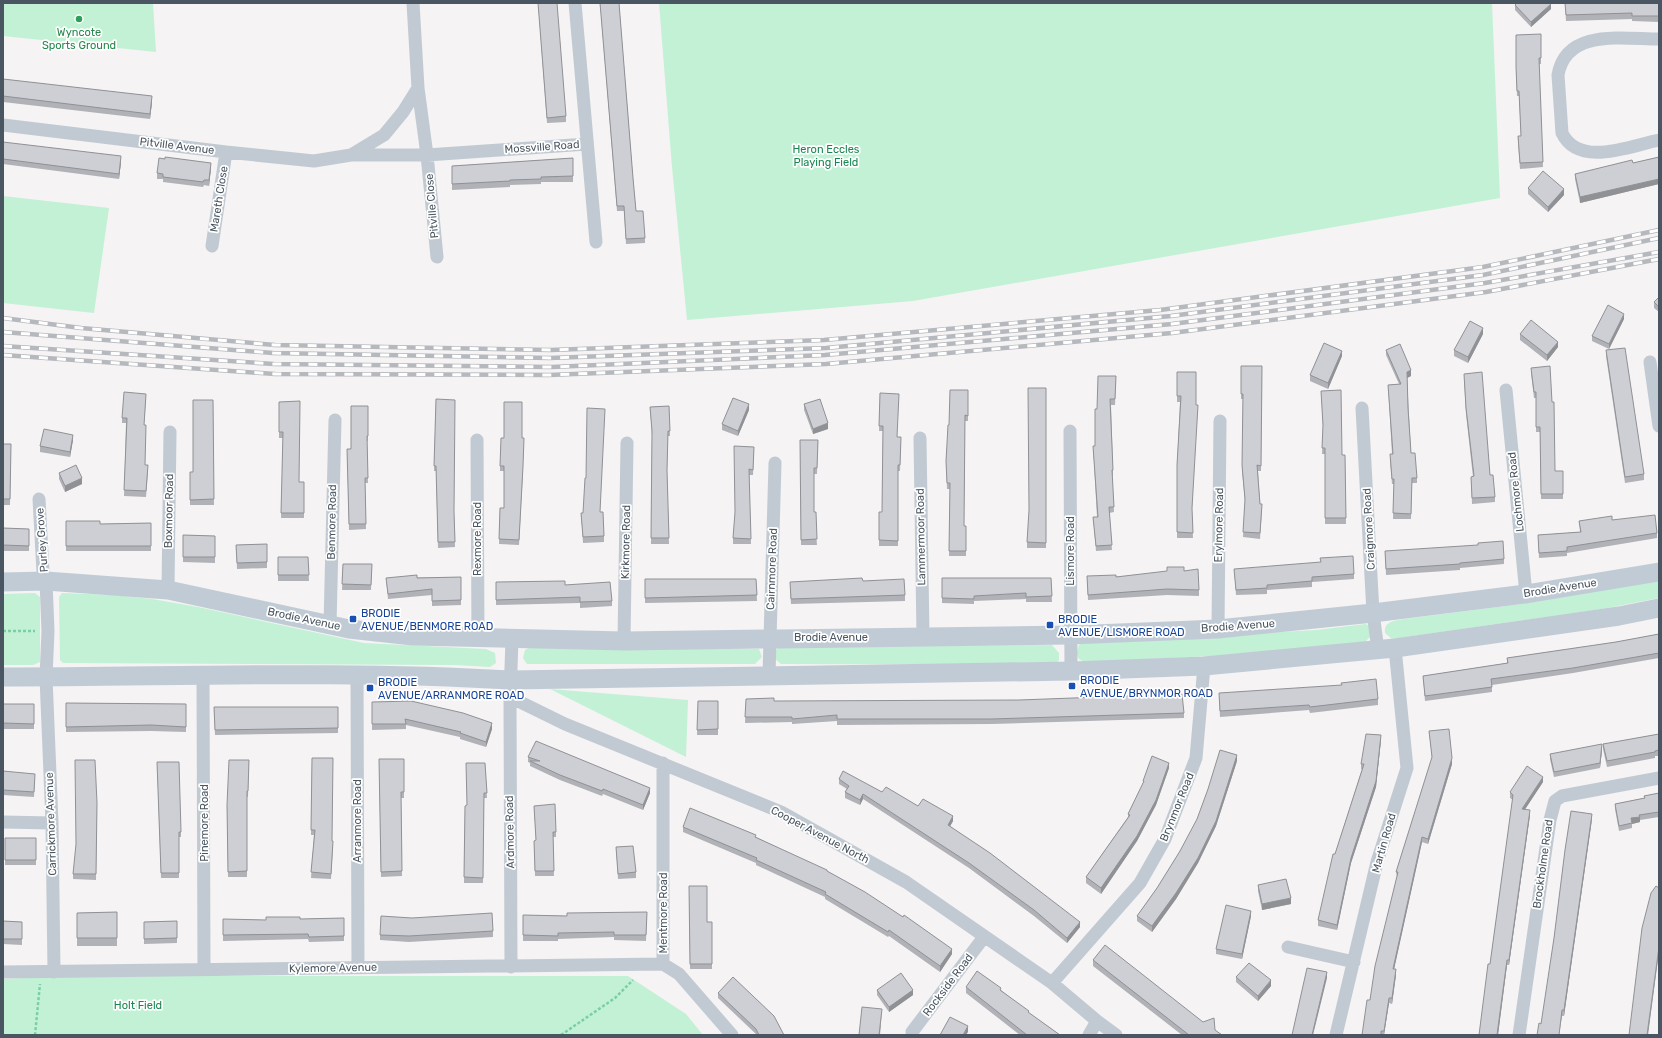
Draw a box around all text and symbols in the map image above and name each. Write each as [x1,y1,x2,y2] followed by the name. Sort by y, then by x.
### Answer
[74,14,84,24] marker: Wyncote Sports Ground
[42,26,116,52] place label: Wyncote Sports Ground
[139,135,215,157] street label: Pitville Avenue
[504,138,580,156] street label: Mossville Road
[793,143,860,169] park label: Heron Eccles Playing Field
[207,165,231,233] street label: Mareth Close
[423,173,441,239] street label: Pitville Close
[1505,451,1527,533] street label: Lochmore Road
[162,474,176,548] street label: Boxmoor Road
[325,484,339,560] street label: Benmore Road
[914,488,928,586] street label: Lammermoor Road
[1212,488,1226,562] street label: Erylmore Road
[1360,488,1378,570] street label: Craigmore Road
[471,502,484,576] street label: Rexmore Road
[619,505,633,579] street label: Kirkmore Road
[33,507,51,573] street label: Purley Grove
[1064,516,1077,586] street label: Lismore Road
[764,528,780,610] street label: Cairnmore Road
[1522,576,1598,600] street label: Brodie Avenue
[266,605,342,633] street label: Brodie Avenue
[361,607,493,633] place label: BRODIE AVENUE/BENMORE ROAD
[1058,613,1185,639] place label: BRODIE AVENUE/LISMORE ROAD
[348,614,358,624] marker: BRODIE AVENUE/BENMORE ROAD
[1201,617,1275,635] street label: Brodie Avenue
[1045,620,1055,630] marker: BRODIE AVENUE/LISMORE ROAD
[794,631,868,644] street label: Brodie Avenue
[1080,674,1213,700] place label: BRODIE AVENUE/BRYNMOR ROAD
[378,676,524,702] place label: BRODIE AVENUE/ARRANMORE ROAD
[1067,681,1077,691] marker: BRODIE AVENUE/BRYNMOR ROAD
[365,683,375,693] marker: BRODIE AVENUE/ARRANMORE ROAD
[1157,771,1197,843] street label: Brynmor Road
[43,772,59,876] street label: Carrickmore Avenue
[351,779,364,863] street label: Arranmore Road
[198,784,211,862] street label: Pinemore Road
[503,795,517,869] street label: Ardmore Road
[769,804,871,866] street label: Cooper Avenue North
[1369,812,1399,874] street label: Martin Road
[1530,819,1556,909] street label: Brockholme Road
[657,873,670,953] street label: Mentmore Road
[920,951,976,1019] street label: Rockside Road
[289,961,377,975] street label: Kylemore Avenue
[114,999,162,1012] park label: Holt Field

